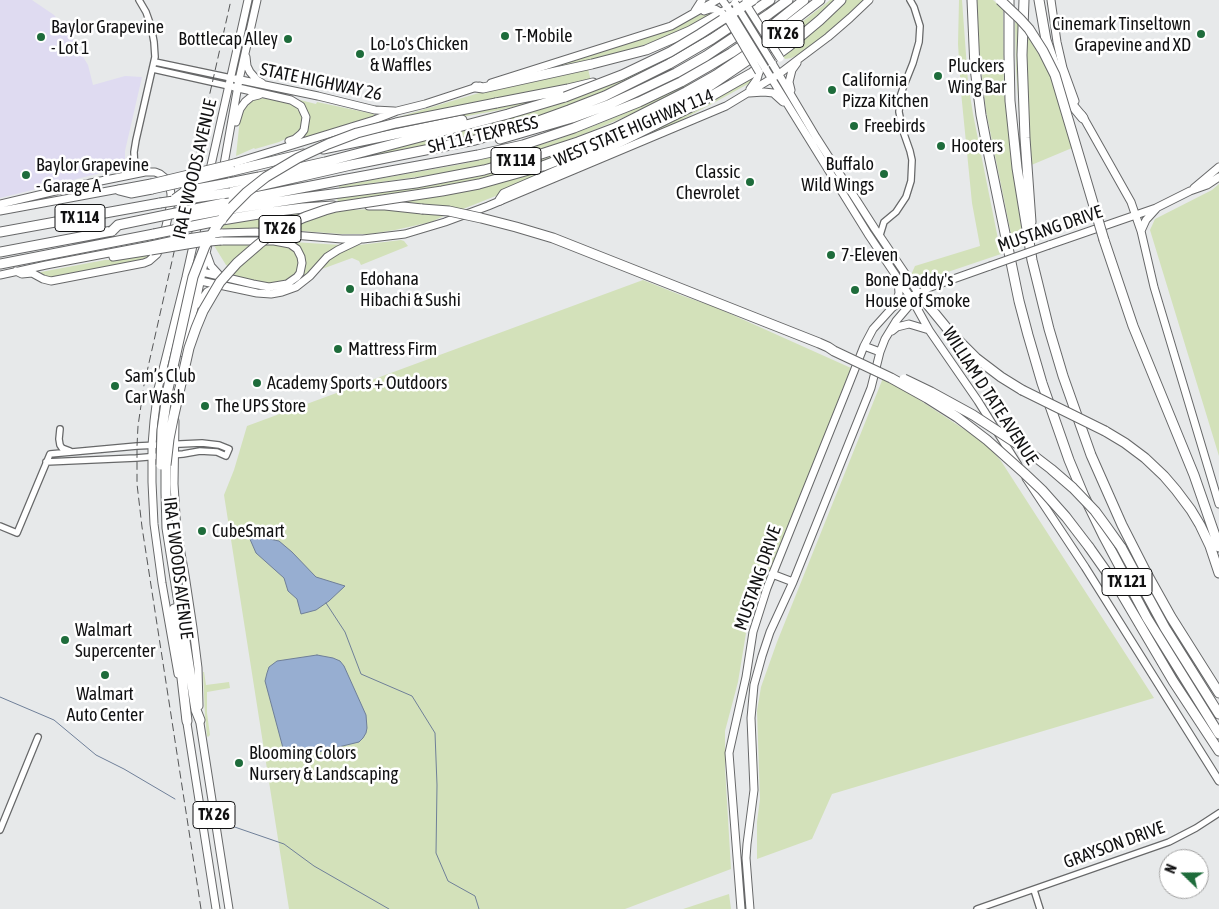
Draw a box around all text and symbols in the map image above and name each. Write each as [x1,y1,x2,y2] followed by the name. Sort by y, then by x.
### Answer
[1052,13,1191,56] place label: Cinemark Tinseltown Grapevine and XD
[51,16,164,58] place label: Baylor Grapevine - Lot 1
[762,20,804,48] road number: TX 26
[515,25,572,47] place label: T-Mobile
[178,28,278,50] place label: Bottlecap Alley
[1195,28,1207,40] marker: Cinemark Tinseltown Grapevine and XD
[499,30,511,42] marker: T-Mobile
[35,31,47,43] marker: Baylor Grapevine - Lot 1
[282,33,294,45] marker: Bottlecap Alley
[370,33,468,76] place label: Lo-Lo's Chicken & Waffles
[354,48,366,60] marker: Lo-Lo's Chicken & Waffles
[948,55,1006,98] place label: Pluckers Wing Bar
[258,59,384,105] street label: STATE HIGHWAY 26
[842,69,929,112] place label: California Pizza Kitchen
[932,70,944,82] marker: Pluckers Wing Bar
[826,84,838,96] marker: California Pizza Kitchen
[551,85,717,171] street label: WEST STATE HIGHWAY 114
[168,97,222,241] street label: IRA E WOODS AVENUE
[426,112,540,158] street label: SH 114 TEXPRESS
[864,115,925,137] place label: Freebirds
[848,120,860,132] marker: Freebirds
[951,135,1003,157] place label: Hooters
[935,140,947,152] marker: Hooters
[491,148,541,175] road number: TX 114
[801,153,874,195] place label: Buffalo Wild Wings
[36,154,149,196] place label: Baylor Grapevine - Garage A
[676,161,740,203] place label: Classic Chevrolet
[878,168,890,180] marker: Buffalo Wild Wings
[20,169,32,181] marker: Baylor Grapevine - Garage A
[744,176,756,188] marker: Classic Chevrolet
[995,201,1105,257] street label: MUSTANG DRIVE
[55,204,105,232] road number: TX 114
[259,215,301,242] road number: TX 26
[841,244,898,266] place label: 7-Eleven
[825,249,837,261] marker: 7-Eleven
[360,268,461,310] place label: Edohana Hibachi & Sushi
[865,269,970,312] place label: Bone Daddy's House of Smoke
[344,283,356,295] marker: Edohana Hibachi & Sushi
[849,284,861,296] marker: Bone Daddy's House of Smoke
[938,323,1042,469] street label: WILLIAM D TATE AVENUE
[348,338,437,360] place label: Mattress Firm
[332,343,344,355] marker: Mattress Firm
[125,365,196,408] place label: Sam’s Club Car Wash
[267,372,447,394] place label: Academy Sports + Outdoors
[251,377,263,389] marker: Academy Sports + Outdoors
[109,380,121,392] marker: Sam’s Club Car Wash
[215,395,306,417] place label: The UPS Store
[199,400,211,412] marker: The UPS Store
[159,496,197,640] street label: IRA E WOODS AVENUE
[212,520,285,542] place label: CubeSmart
[730,523,786,633] street label: MUSTANG DRIVE
[196,525,208,537] marker: CubeSmart
[1102,568,1152,596] road number: TX 121
[75,619,155,662] place label: Walmart Supercenter
[59,634,71,646] marker: Walmart Supercenter
[99,669,111,681] marker: Walmart Auto Center
[67,683,143,726] place label: Walmart Auto Center
[249,742,398,784] place label: Blooming Colors Nursery & Landscaping
[233,757,245,769] marker: Blooming Colors Nursery & Landscaping
[193,802,235,828] road number: TX 26
[1061,817,1167,873] street label: GRAYSON DRIVE
[1159,849,1209,899] north arrow
[1162,862,1180,876] text: N

